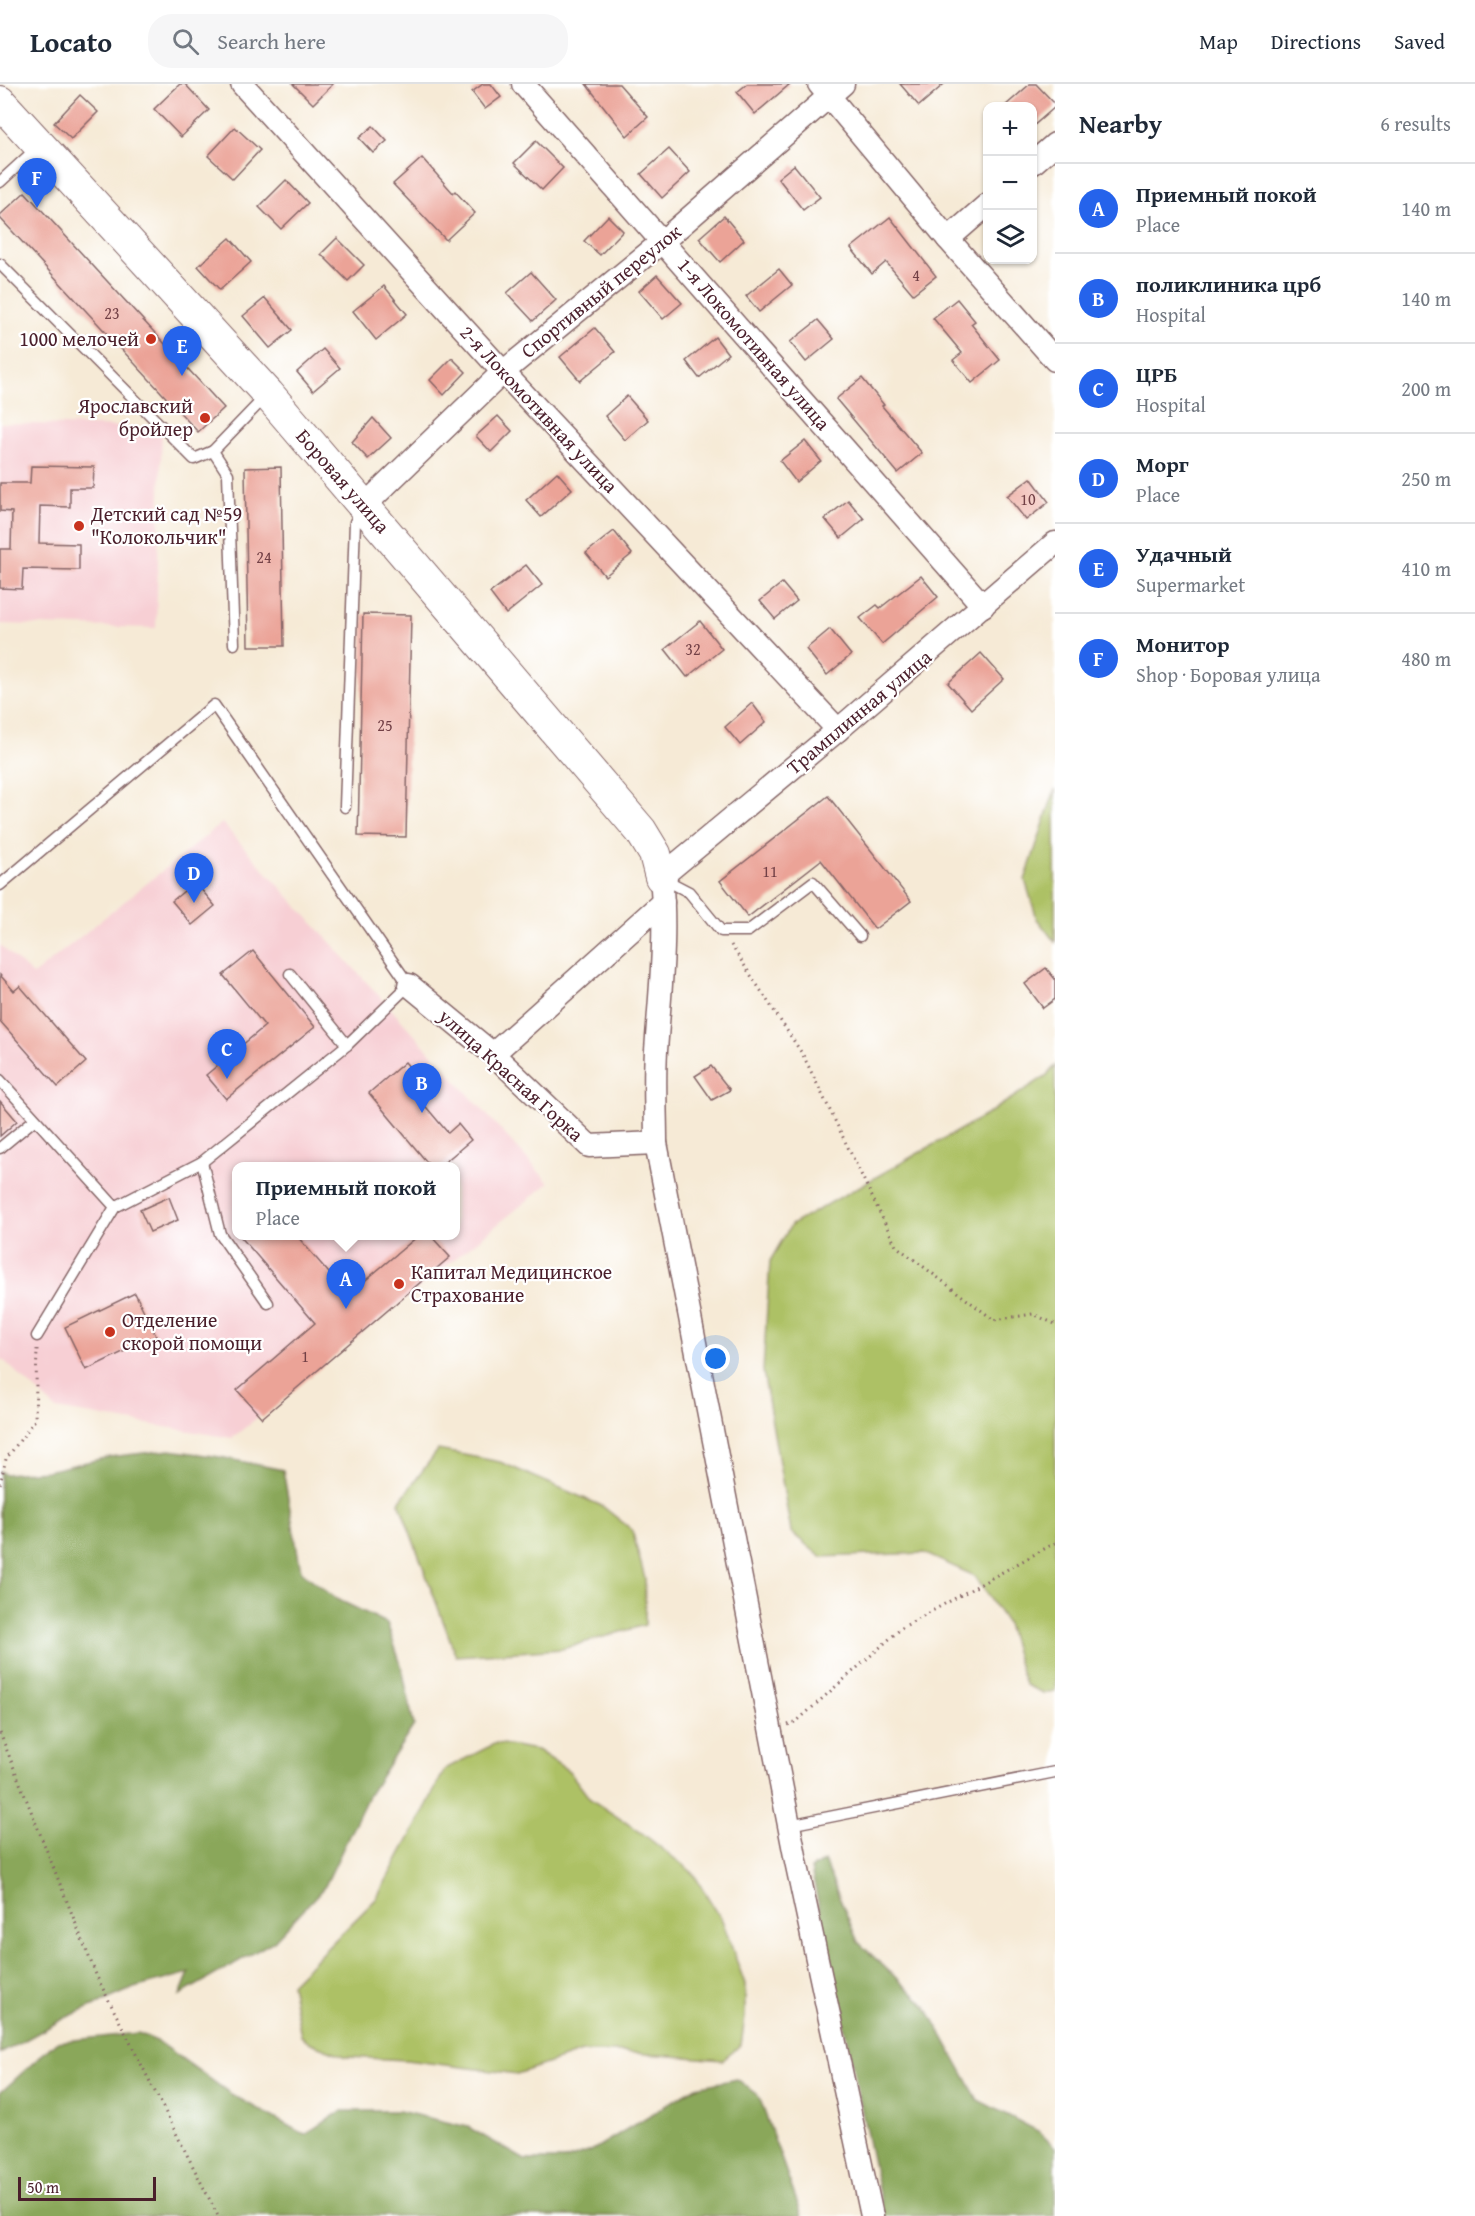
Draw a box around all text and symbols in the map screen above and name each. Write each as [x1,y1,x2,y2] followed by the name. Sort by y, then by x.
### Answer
[148,14,568,68] search box
[30,21,112,62] text: Locato
[169,25,202,58] icon: search
[217,25,326,57] text: Search here
[1199,26,1238,57] text: Map
[1271,26,1361,57] text: Directions
[1394,26,1445,57] text: Saved
[983,102,1037,264] map controls
[983,102,1037,156] button: +
[1079,104,1162,143] text: Nearby
[1380,109,1451,138] text: 6 results
[983,156,1037,210] button: −
[18,158,57,208] pin: F
[1136,178,1317,210] text: Приемный покой
[1092,194,1105,223] text: A
[1401,194,1451,223] text: 140 m
[983,210,1037,264] button: layers
[1136,210,1180,239] text: Place
[514,216,688,365] street label: Спортивный переулок
[671,251,838,437] street label: 1-я Локомотивная улица
[912,263,920,287] house number: 4
[1136,268,1321,300] text: поликлиника црб
[1092,284,1105,313] text: B
[1401,284,1451,313] text: 140 m
[1136,300,1206,329] text: Hospital
[104,301,120,325] house number: 23
[454,318,625,499] street label: 2-я Локомотивная улица
[19,324,139,353] place label: 1000 мелочей
[162,326,201,376] pin: E
[144,332,158,346] marker: 1000 мелочей
[1136,358,1178,390] text: ЦРБ
[1093,374,1104,403] text: C
[1401,374,1451,403] text: 200 m
[1136,390,1206,419] text: Hospital
[77,391,193,443] place label: Ярославский бройлер
[198,411,212,425] marker: Ярославский бройлер
[290,422,397,540] street label: Боровая улица
[1136,448,1189,480] text: Морг
[1092,464,1105,493] text: D
[1401,464,1451,493] text: 250 m
[1136,480,1180,509] text: Place
[1020,487,1036,511] house number: 10
[90,499,242,551] place label: Детский сад №59 "Колокольчик"
[72,519,86,533] marker: Детский сад №59 "Колокольчик"
[1136,538,1232,570] text: Удачный
[256,545,272,569] house number: 24
[1093,554,1104,583] text: E
[1401,554,1451,583] text: 410 m
[1136,570,1245,599] text: Supermarket
[1136,628,1229,660] text: Монитор
[685,637,701,661] house number: 32
[780,642,938,781] street label: Трамплинная улица
[1093,644,1104,673] text: F
[1401,644,1451,673] text: 480 m
[1136,660,1320,689] text: Shop · Боровая улица
[377,713,393,737] house number: 25
[174,854,214,903] pin: D
[762,859,778,883] house number: 11
[432,1001,591,1148] street label: улица Красная Горка
[208,1030,246,1079] pin: C
[402,1064,442,1113] pin: B
[232,1162,460,1240] popup
[256,1171,436,1203] text: Приемный покой
[256,1203,300,1232] text: Place
[411,1257,612,1309] place label: Капитал Медицинское Страхование
[326,1260,366,1309] pin: A
[392,1277,406,1291] marker: Капитал Медицинское Страхование
[122,1305,262,1357] place label: Отделение скорой помощи
[103,1325,117,1339] marker: Отделение скорой помощи
[301,1344,309,1368] house number: 1
[701,1344,730,1373] your location
[18,2174,156,2202] scale bar
[27,2175,59,2199] text: 50 m

